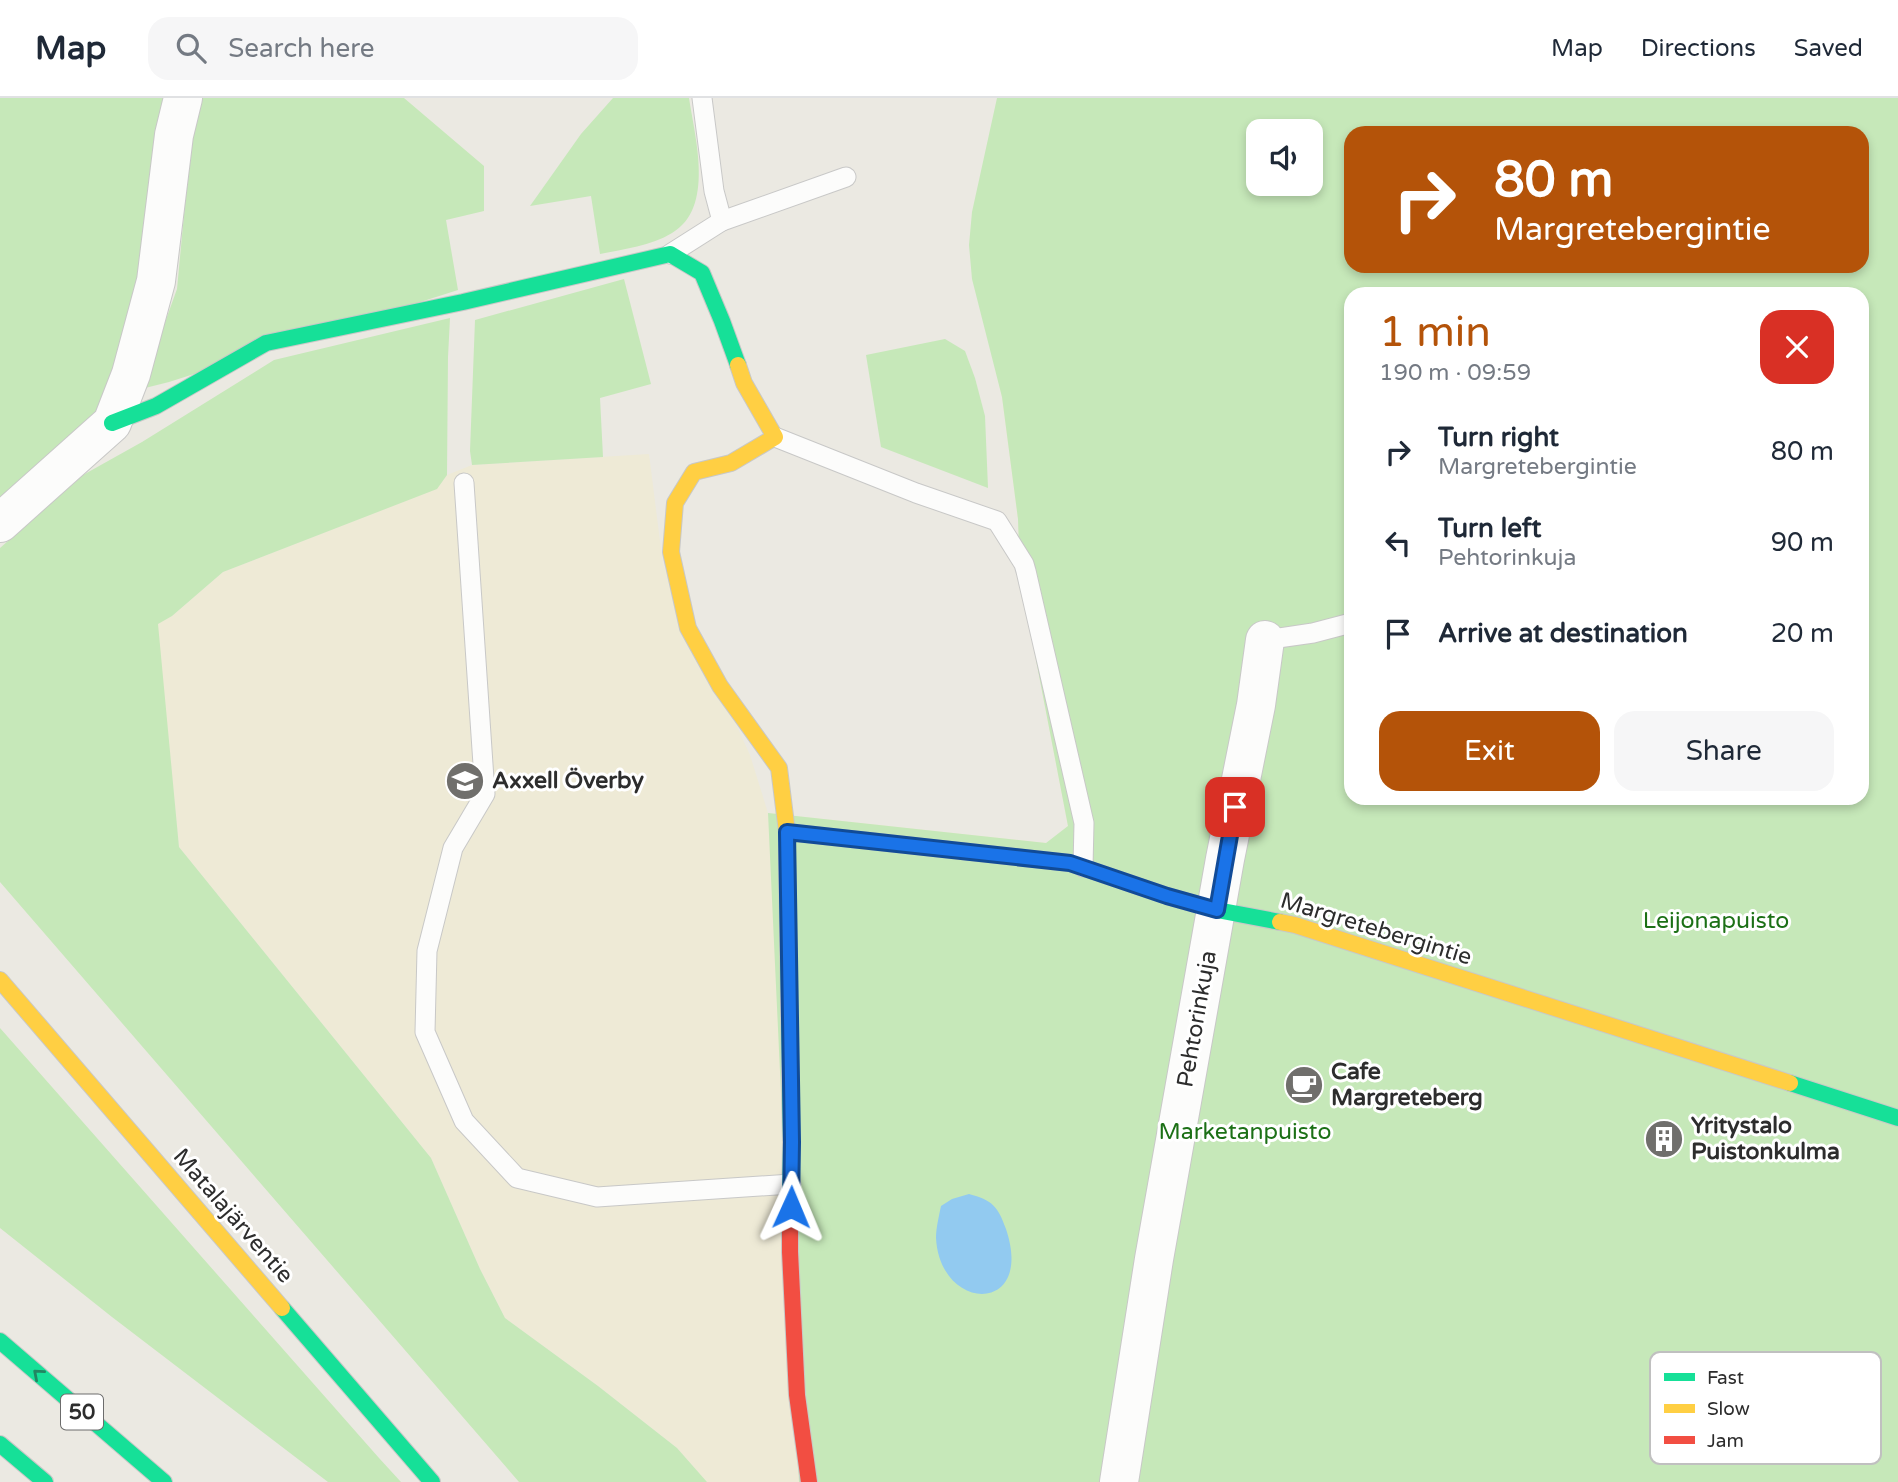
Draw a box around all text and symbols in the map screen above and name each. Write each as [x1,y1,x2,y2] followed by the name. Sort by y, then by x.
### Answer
[148,17,638,80] search box
[35,29,106,68] text: Map
[172,29,210,67] icon: search
[228,33,374,64] text: Search here
[1551,34,1603,63] text: Map
[1641,34,1756,63] text: Directions
[1794,34,1863,63] text: Saved
[1246,119,1323,196] map controls
[1246,119,1323,196] button: sound
[1494,151,1613,210] text: 80 m
[1379,154,1470,245] icon: right
[1494,211,1771,249] text: Margretebergintie
[1379,307,1491,358] text: 1 min
[1760,310,1834,384] button: close
[1379,359,1531,387] text: 190 m · 09:59
[1438,422,1559,453] text: Turn right
[1379,433,1417,471] icon: right
[1771,436,1834,467] text: 80 m
[1438,453,1637,481] text: Margretebergintie
[1438,513,1541,544] text: Turn left
[1379,524,1417,562] icon: left
[1771,527,1834,558] text: 90 m
[1438,544,1576,572] text: Pehtorinkuja
[1379,615,1417,653] icon: arrive
[1438,618,1688,649] text: Arrive at destination
[1771,618,1834,649] text: 20 m
[1379,711,1600,791] button: Exit
[1614,711,1834,791] button: Share
[444,760,486,802] school or university icon: Axxell Överby
[492,767,644,795] place label: Axxell Överby
[1205,777,1265,837] pin
[1216,788,1254,826] icon: arrive
[1277,887,1475,971] street label: Margretebergintie
[1643,907,1789,935] park label: Leijonapuisto
[1171,948,1223,1090] street label: Pehtorinkuja
[1331,1058,1483,1112] place label: Cafe Margreteberg
[1283,1064,1325,1106] cafe icon: Cafe Margreteberg
[1691,1112,1840,1166] place label: Yritystalo Puistonkulma
[1159,1118,1331,1146] park label: Marketanpuisto
[1643,1118,1685,1160] building icon: Yritystalo Puistonkulma
[167,1143,299,1289] street label: Matalajärventie
[754,1170,828,1244] position arrow
[1650,1352,1881,1464] legend
[1707,1367,1744,1389] text: Fast
[33,1370,46,1382] one-way arrow
[61,1394,103,1430] road number: 50
[1707,1398,1750,1420] text: Slow
[1707,1430,1744,1452] text: Jam

